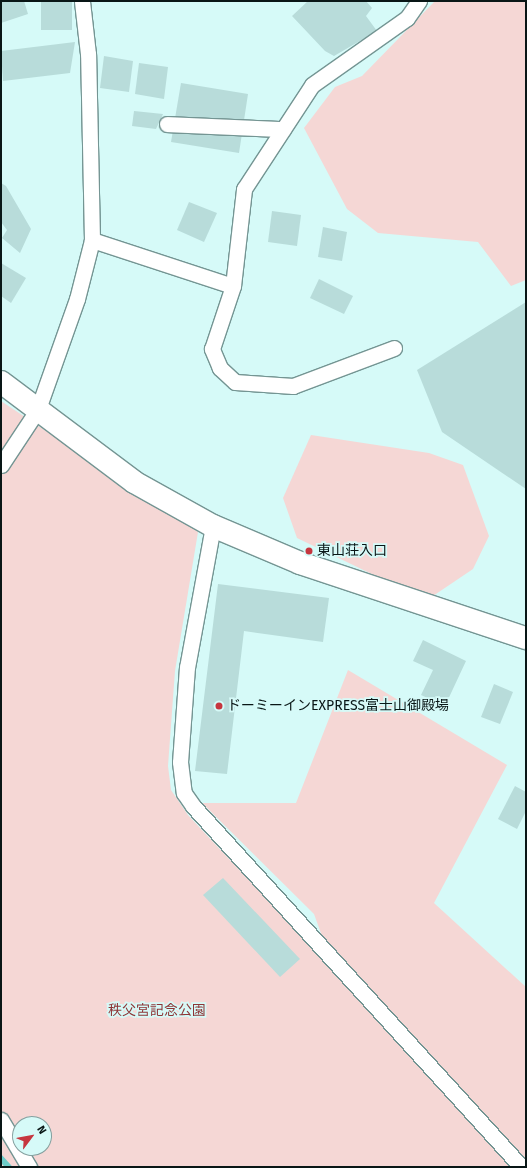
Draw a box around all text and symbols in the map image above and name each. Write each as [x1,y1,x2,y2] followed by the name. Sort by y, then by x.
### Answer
[317,543,387,559] place label: 東山荘入口
[304,546,314,556] marker: 東山荘入口
[227,698,449,714] place label: ドーミーインEXPRESS富士山御殿場
[214,701,224,711] marker: ドーミーインEXPRESS富士山御殿場
[108,1003,206,1019] park label: 秩父宮記念公園
[12,1116,52,1156] north arrow
[34,1123,49,1136] text: N

